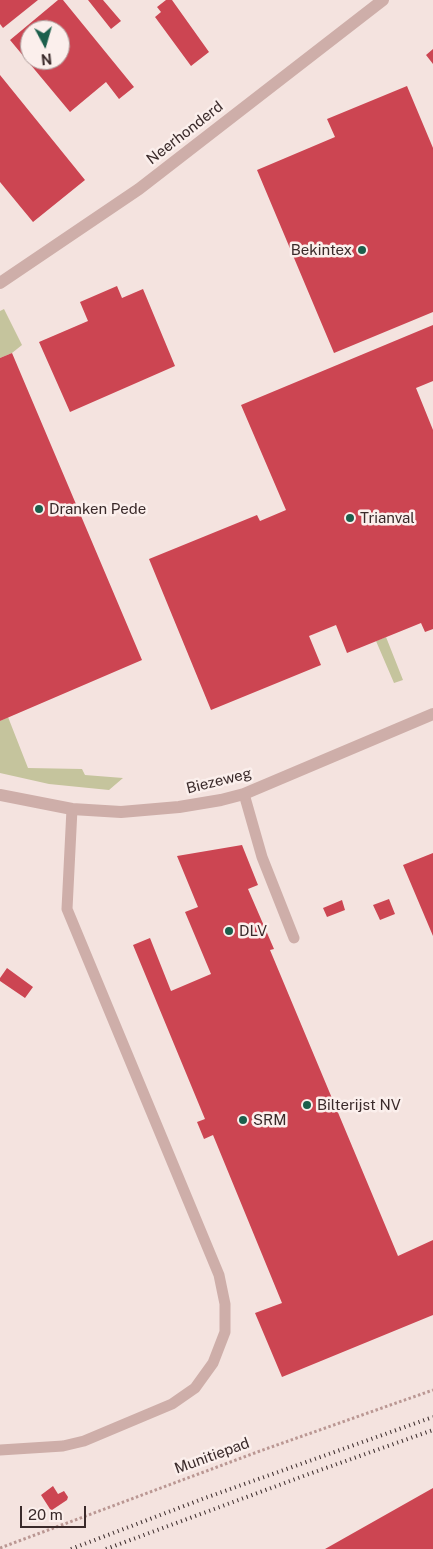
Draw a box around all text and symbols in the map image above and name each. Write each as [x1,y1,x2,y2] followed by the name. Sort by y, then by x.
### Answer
[20,20,70,70] north arrow
[40,50,53,67] text: N
[143,98,227,168] street label: Neerhonderd
[291,241,352,259] place label: Bekintex
[356,244,368,256] marker: Bekintex
[49,500,146,518] place label: Dranken Pede
[33,503,45,515] marker: Dranken Pede
[360,509,415,527] place label: Trianval
[344,512,356,524] marker: Trianval
[184,764,254,798] street label: Biezeweg
[239,922,267,940] place label: DLV
[223,925,235,937] marker: DLV
[317,1096,401,1114] place label: Bilterijst NV
[301,1099,313,1111] marker: Bilterijst NV
[253,1111,286,1129] place label: SRM
[237,1114,249,1126] marker: SRM
[172,1434,252,1478] street label: Munitiepad
[22,1496,89,1528] scale bar
[28,1506,63,1523] text: 20 m

